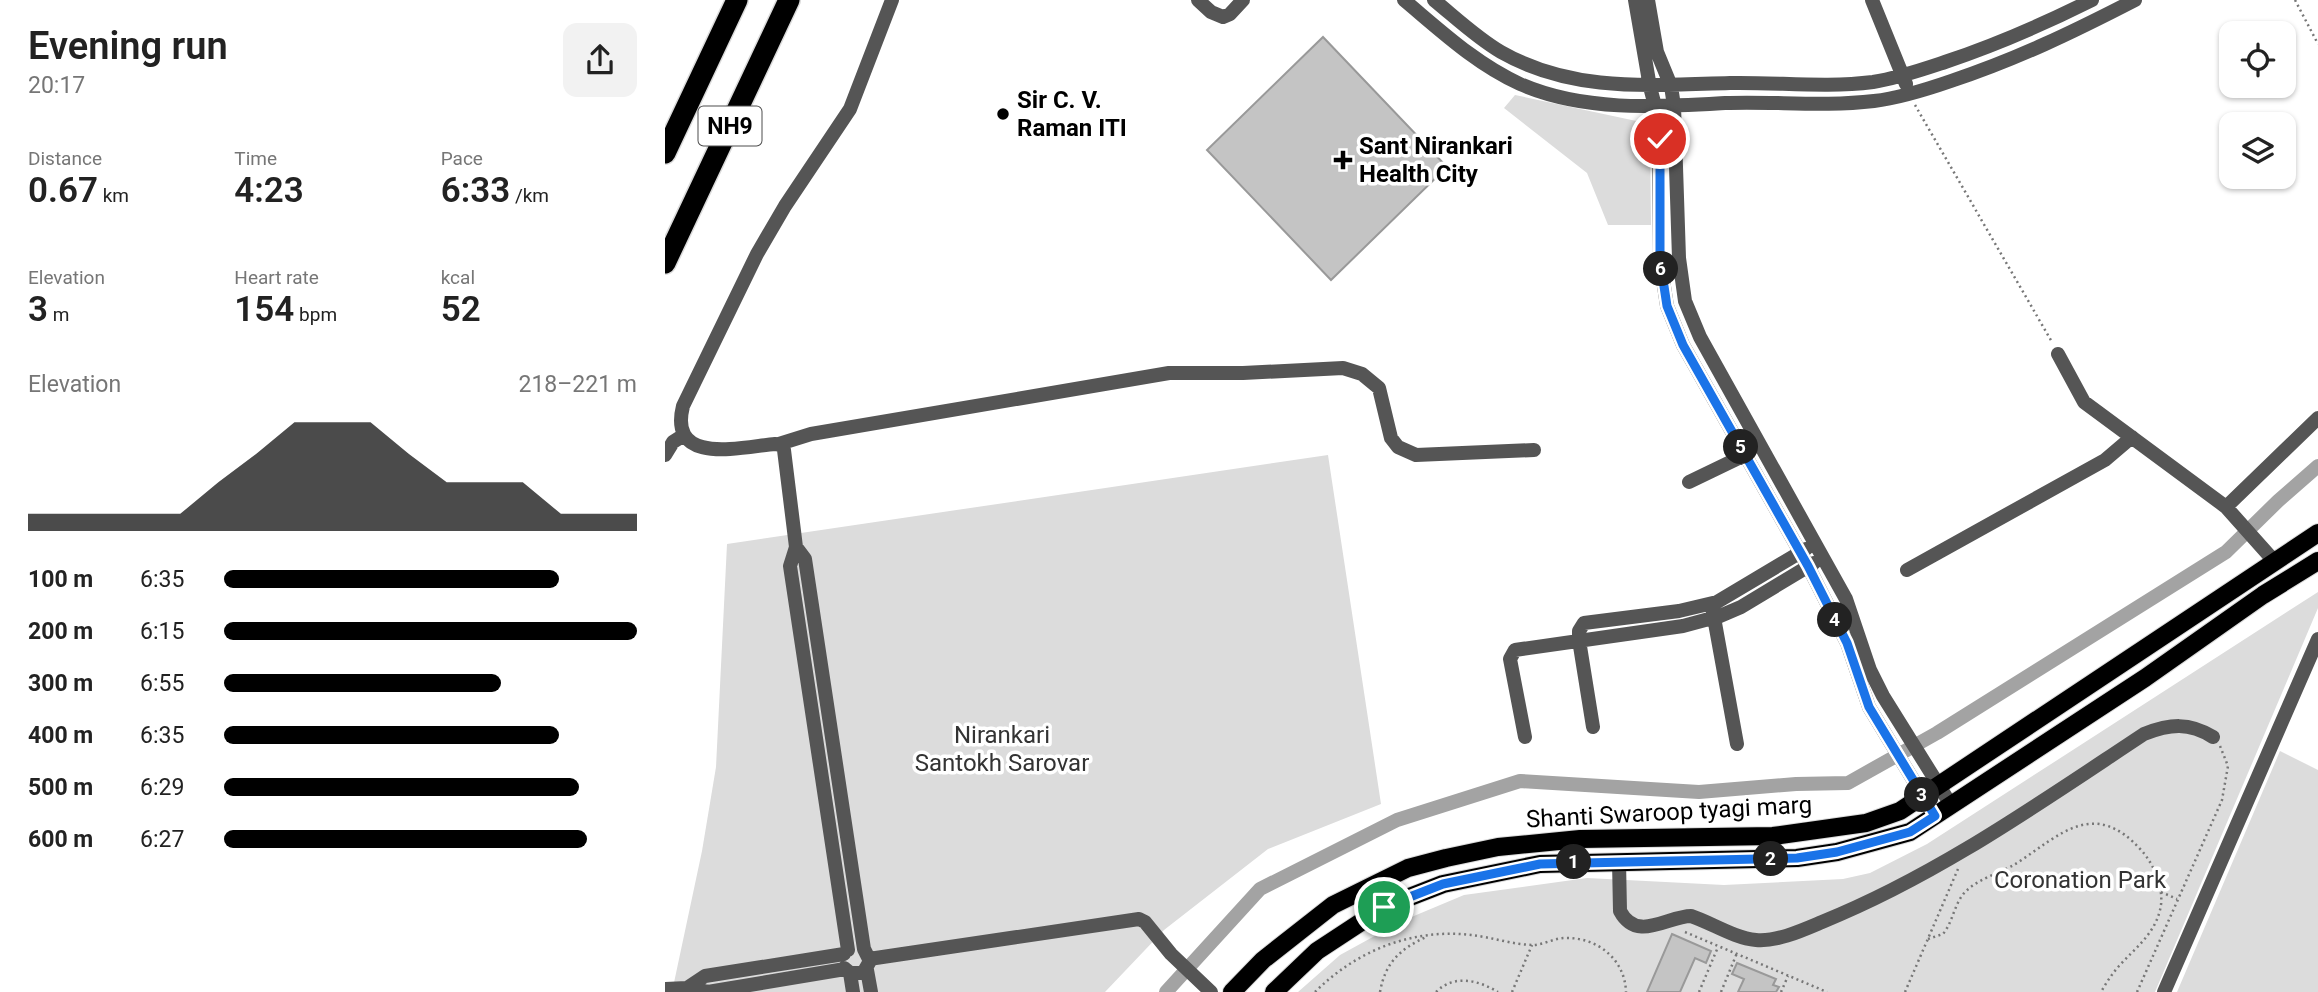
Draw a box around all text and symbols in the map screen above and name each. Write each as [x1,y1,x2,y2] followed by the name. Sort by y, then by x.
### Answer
[2219,21,2296,189] map controls
[2219,21,2296,98] button: locate
[563,23,637,97] button: share
[28,24,228,68] text: Evening run
[28,72,85,99] text: 20:17
[1017,86,1127,142] place label: Sir C. V. Raman ITI
[699,106,761,146] road number: NH9
[995,106,1011,122] marker: Sir C. V. Raman ITI
[1630,109,1690,169] pin
[2219,112,2296,189] button: layers
[1641,120,1679,158] icon: check
[1359,132,1513,188] place label: Sant Nirankari Health City
[28,147,102,170] text: Distance
[234,147,277,170] text: Time
[441,147,483,170] text: Pace
[1333,150,1353,170] marker: Sant Nirankari Health City
[28,170,98,211] text: 0.67
[234,170,304,211] text: 4:23
[441,170,510,211] text: 6:33
[98,184,129,207] text: km
[510,184,549,207] text: /km
[1643,252,1679,286] pin: 6
[1655,257,1666,280] text: 6
[28,266,105,289] text: Elevation
[234,266,319,289] text: Heart rate
[441,266,475,289] text: kcal
[28,289,48,330] text: 3
[234,289,294,330] text: 154
[441,289,481,330] text: 52
[48,303,69,326] text: m
[294,303,337,326] text: bpm
[28,371,121,398] text: Elevation
[518,371,637,398] text: 218–221 m
[1723,430,1759,464] pin: 5
[1735,435,1746,458] text: 5
[28,566,93,593] text: 100 m
[140,566,184,593] text: 6:35
[1817,602,1853,638] pin: 4
[1829,608,1840,631] text: 4
[28,618,93,645] text: 200 m
[140,618,184,645] text: 6:15
[28,670,93,697] text: 300 m
[140,670,184,697] text: 6:55
[915,721,1089,777] park label: Nirankari Santokh Sarovar
[28,722,93,749] text: 400 m
[140,722,184,749] text: 6:35
[28,774,93,801] text: 500 m
[140,774,184,801] text: 6:29
[1905,778,1939,812] pin: 3
[1916,783,1927,806] text: 3
[1525,791,1813,833] street label: Shanti Swaroop tyagi marg
[28,826,93,853] text: 600 m
[140,826,184,853] text: 6:27
[1753,842,1789,876] pin: 2
[1557,844,1591,880] pin: 1
[1765,847,1776,870] text: 2
[1568,850,1579,873] text: 1
[1994,866,2167,894] park label: Coronation Park
[1354,877,1414,937] pin
[1365,888,1403,926] icon: arrive

